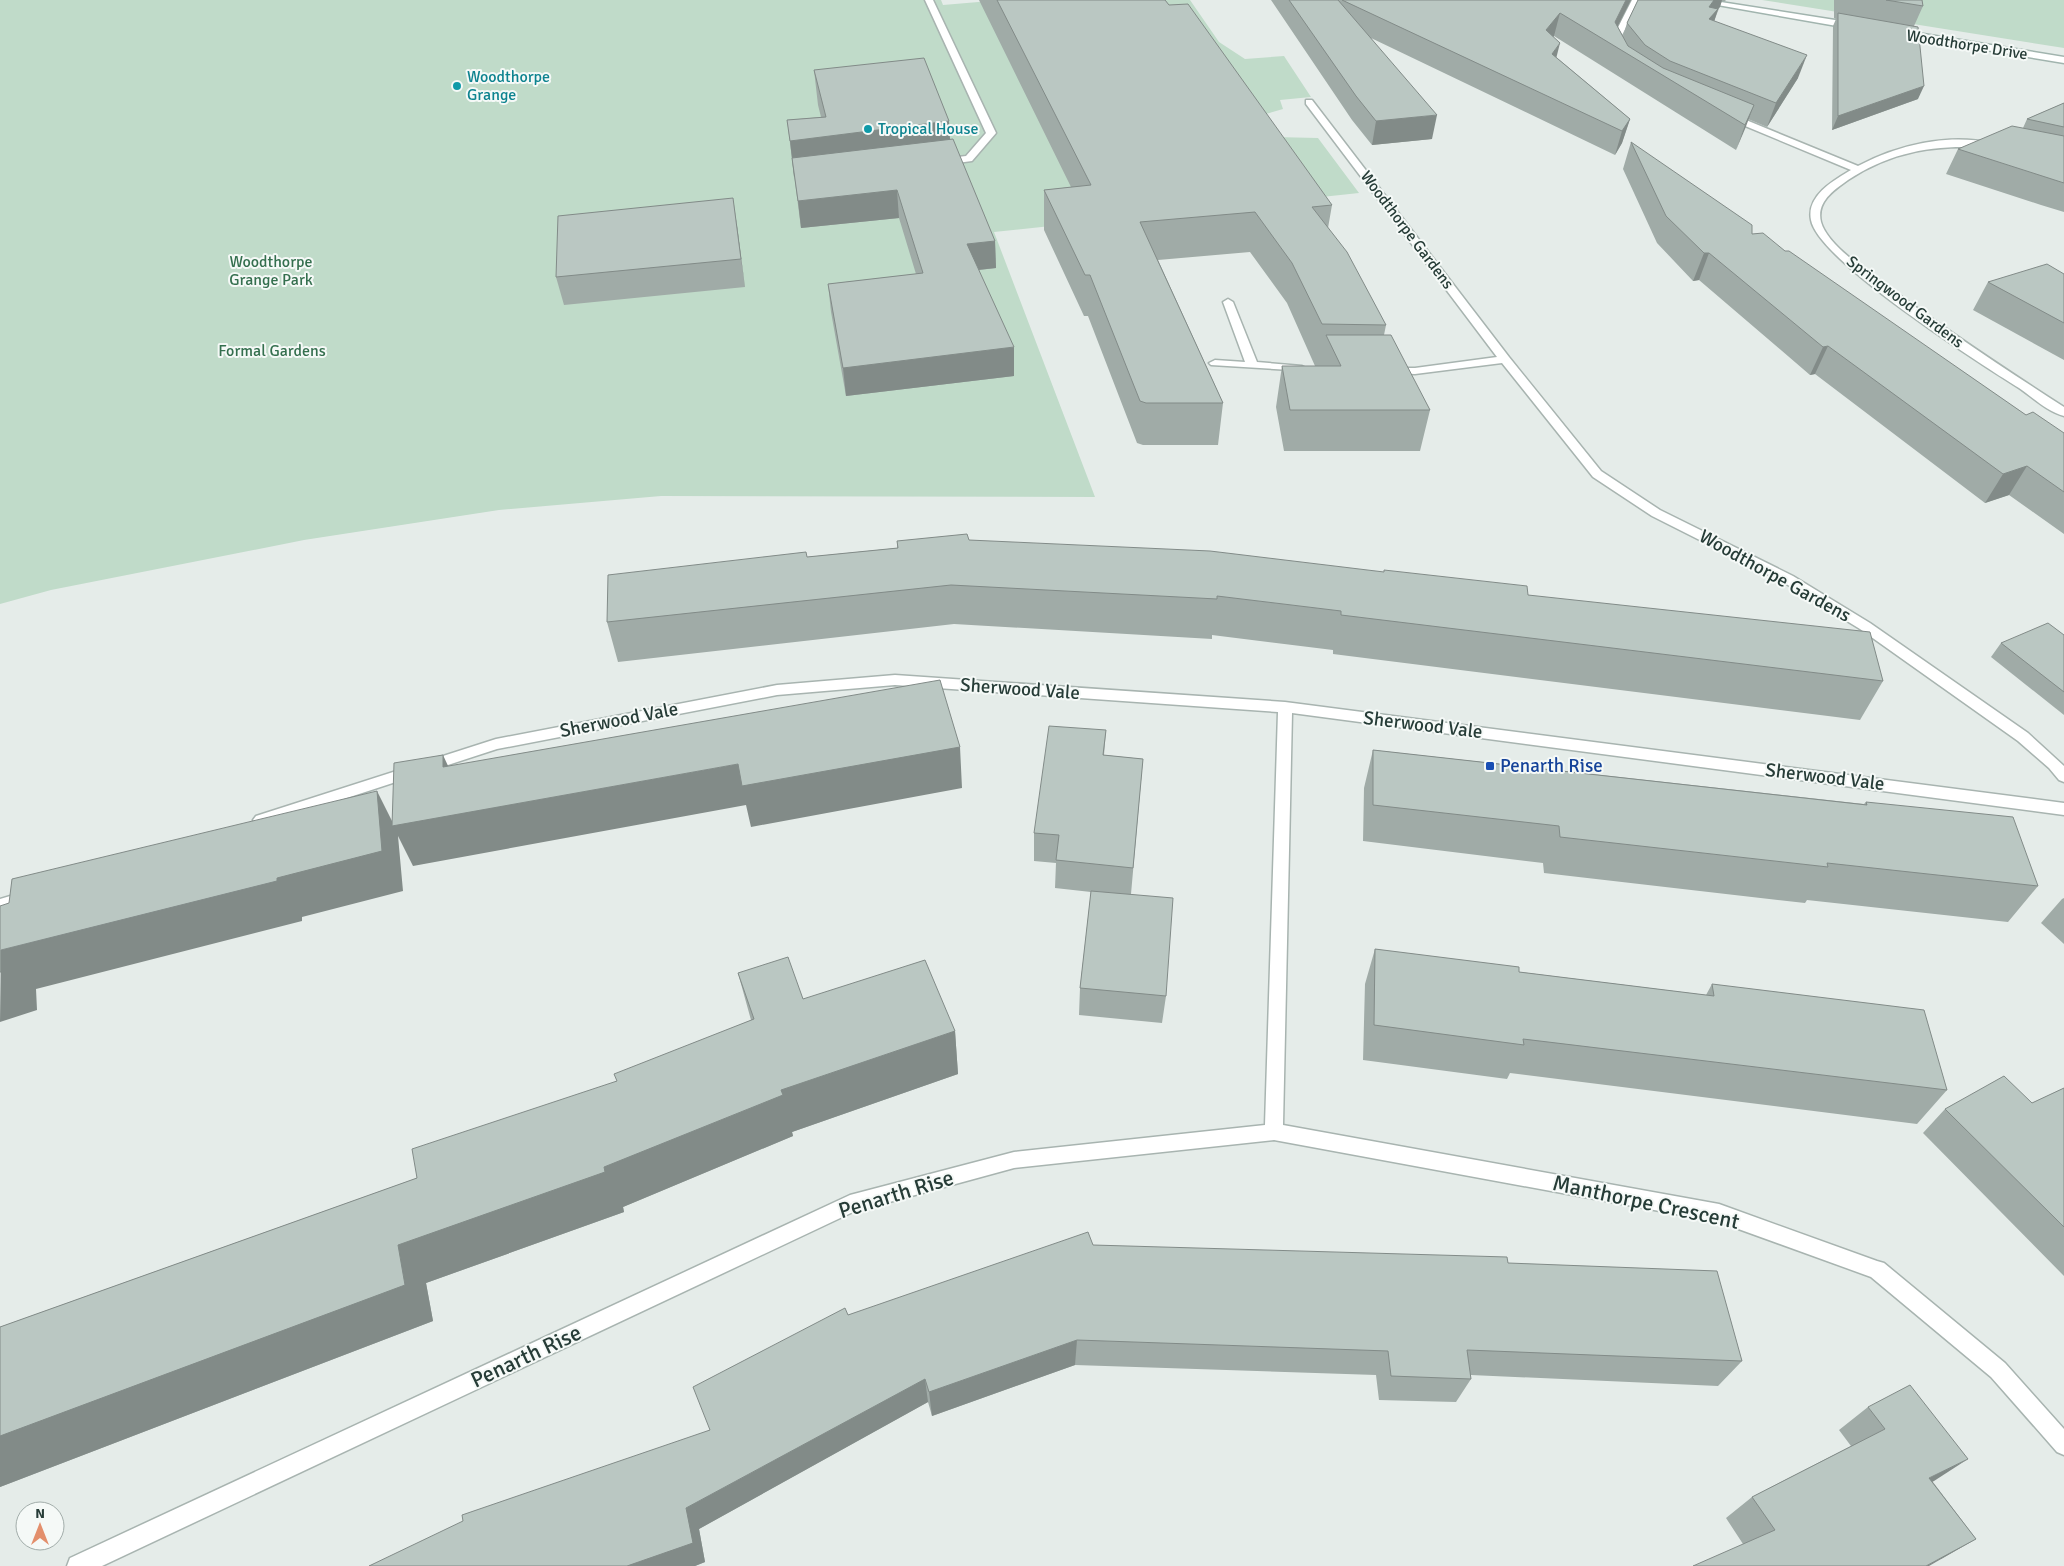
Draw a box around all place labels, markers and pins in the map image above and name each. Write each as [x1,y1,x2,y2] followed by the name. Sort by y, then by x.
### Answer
[467,67,550,105] place label: Woodthorpe Grange
[451,80,463,92] marker: Woodthorpe Grange
[878,119,979,139] place label: Tropical House
[862,123,874,135] marker: Tropical House
[1500,754,1603,778] place label: Penarth Rise
[1484,760,1496,772] marker: Penarth Rise

